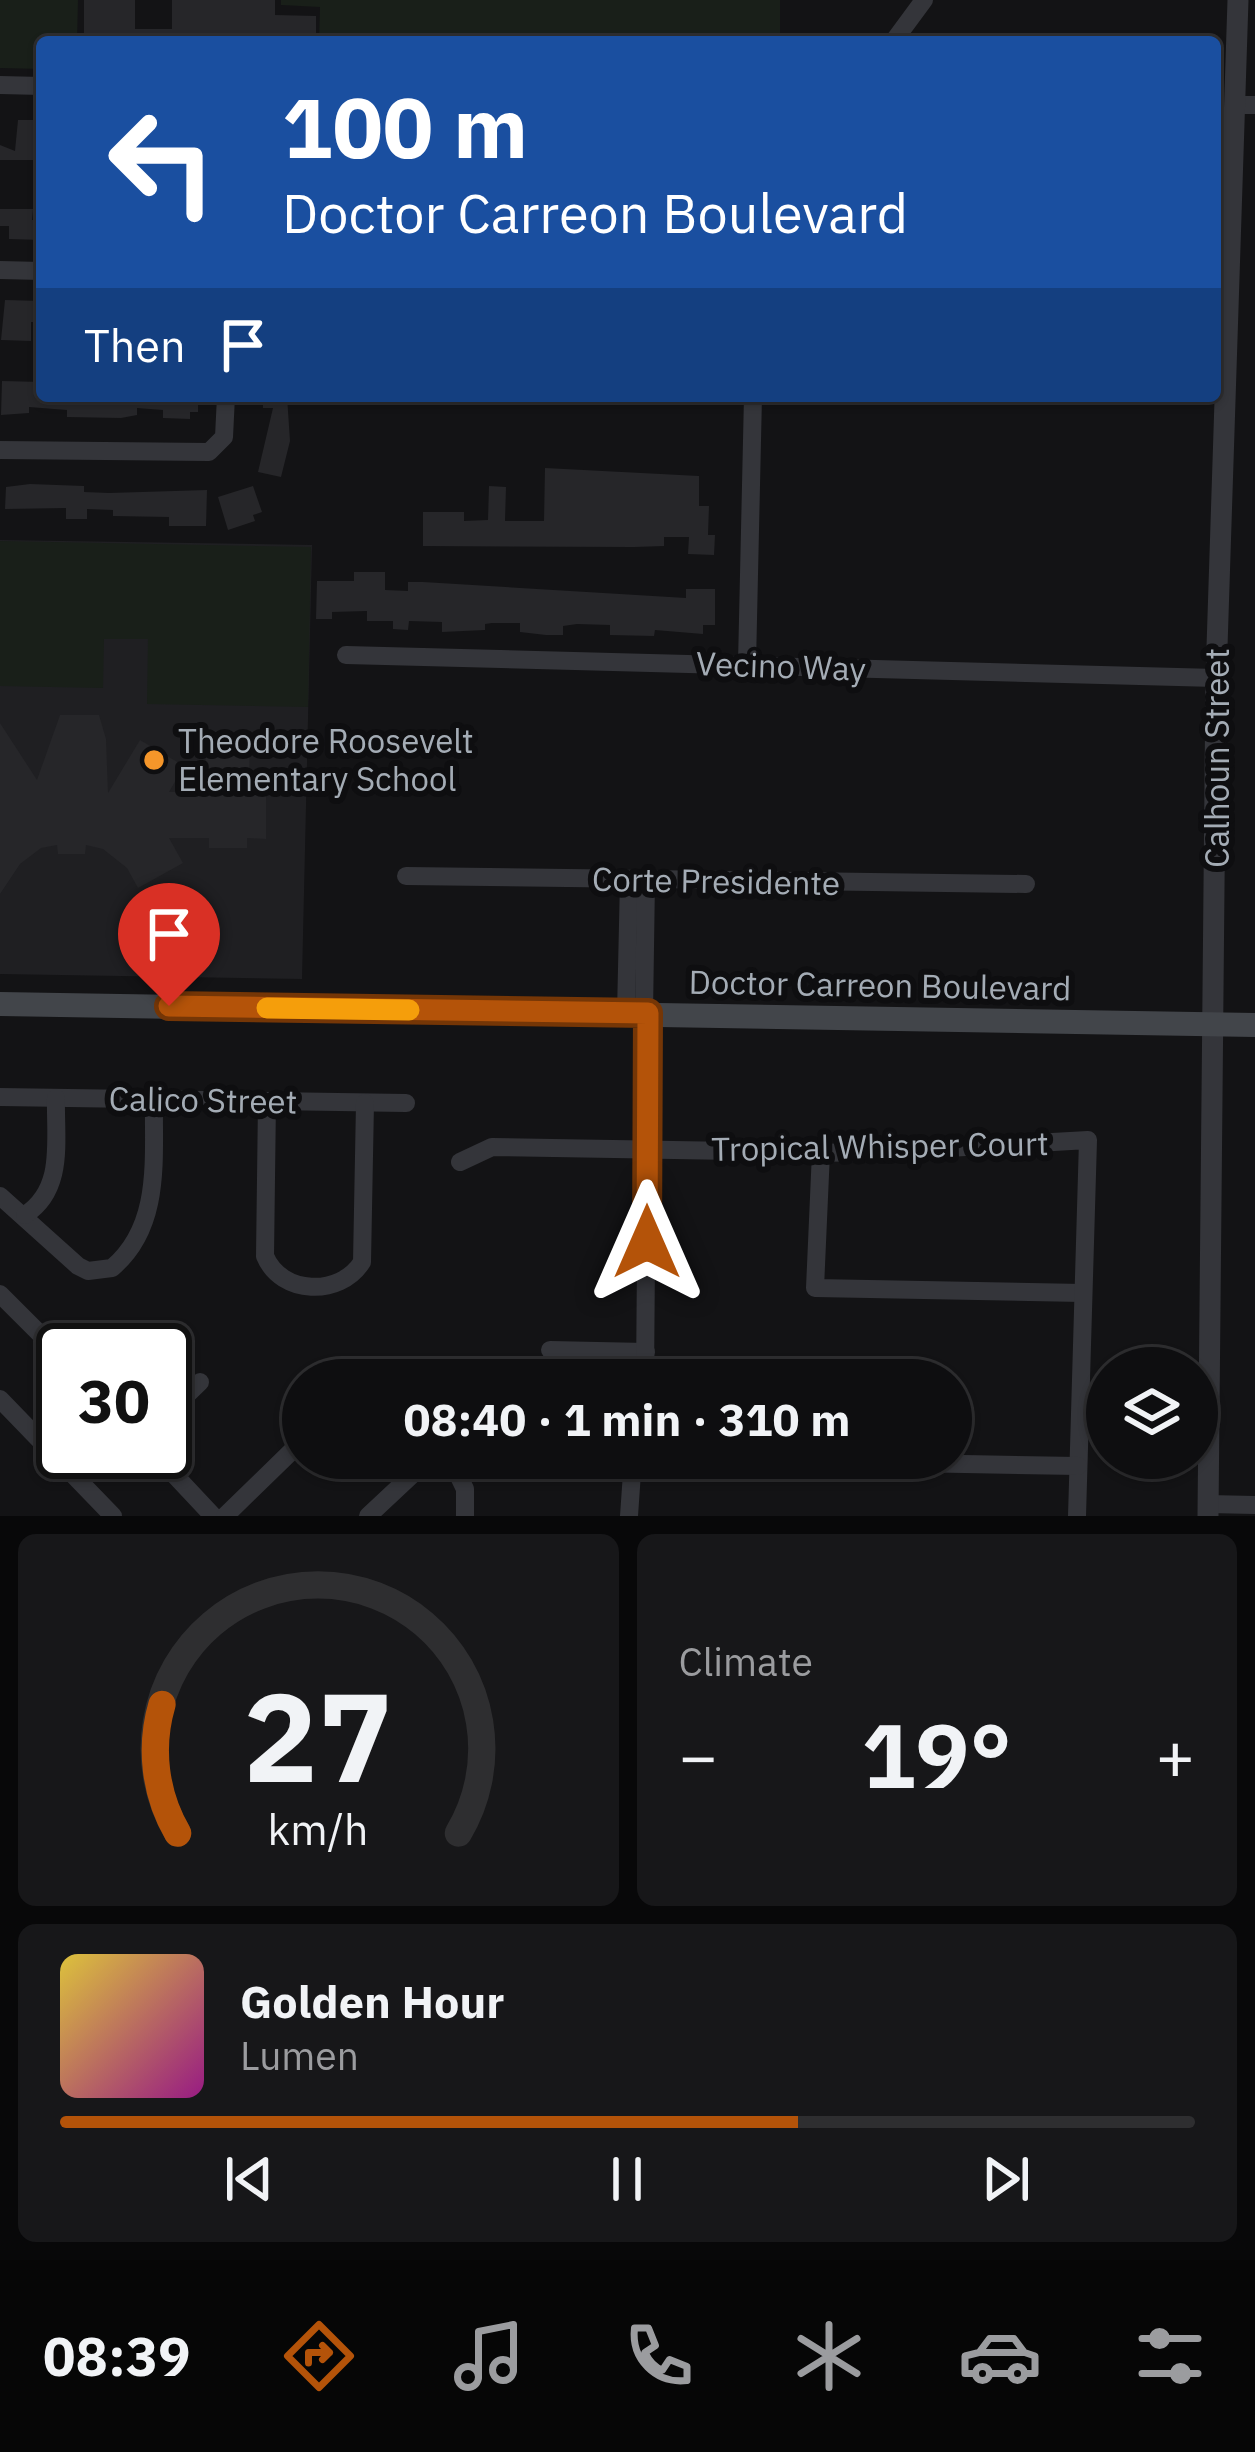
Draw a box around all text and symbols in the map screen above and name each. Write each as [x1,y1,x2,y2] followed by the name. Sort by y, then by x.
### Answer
[282,72,528,181] text: 100 m
[84,84,240,240] icon: left
[282,178,908,248] text: Doctor Carreon Boulevard
[210,312,276,378] icon: arrive
[84,316,186,374] text: Then
[695,641,867,690] street label: Vecino Way
[1195,648,1238,868] street label: Calhoun Street
[178,719,474,800] place label: Theodore Roosevelt Elementary School
[141,747,167,773] marker: Theodore Roosevelt Elementary School
[592,857,840,904] street label: Corte Presidente
[118,883,220,1006] pin
[136,901,202,967] icon: arrive
[688,960,1072,1009] street label: Doctor Carreon Boulevard
[108,1076,298,1123] street label: Calico Street
[711,1121,1049,1170] street label: Tropical Whisper Court
[584,1179,710,1305] position arrow
[36,1323,192,1479] speed limit sign: 30
[1086,1347,1218,1479] map controls
[1086,1347,1218,1479] button: layers
[404,1390,850,1448] text: 08:40 · 1 min · 310 m
[679,1636,813,1687] text: Climate
[243,1654,393,1816] text: 27
[862,1696,1012,1813] text: 19°
[679,1712,718,1798] text: −
[1155,1712,1195,1798] text: +
[268,1801,369,1857] text: km/h
[240,1972,504,2030] text: Golden Hour
[240,2030,359,2081] text: Lumen
[216,2146,282,2212] icon: previous
[594,2146,660,2212] icon: pause
[973,2146,1039,2212] icon: next
[277,2314,361,2398] icon: directions
[447,2314,531,2398] icon: music
[617,2314,701,2398] icon: phone
[787,2314,871,2398] icon: climate
[958,2314,1042,2398] icon: car
[1128,2314,1212,2398] icon: filters
[43,2321,191,2391] text: 08:39

